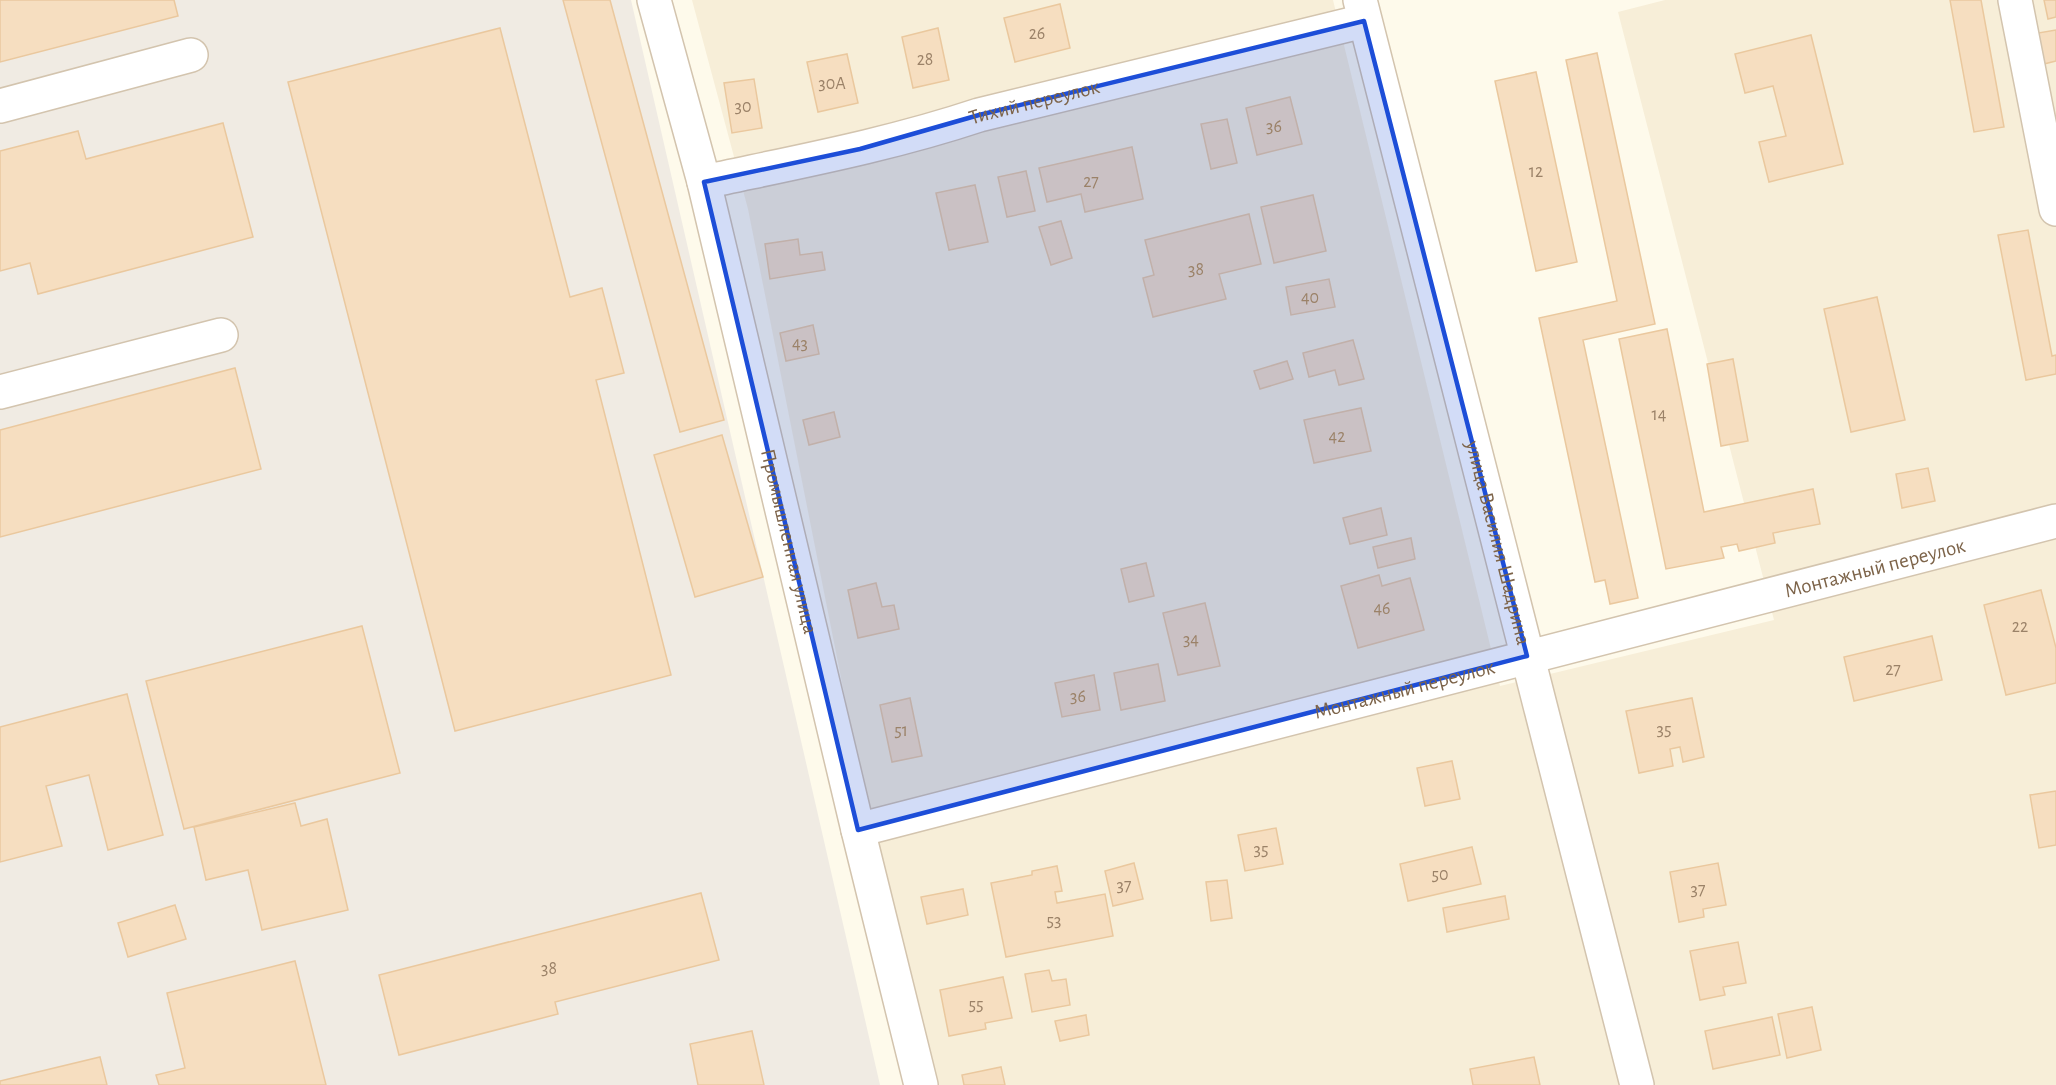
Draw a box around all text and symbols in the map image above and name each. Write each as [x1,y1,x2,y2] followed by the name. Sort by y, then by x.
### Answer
[1029,25,1045,43] house number: 26
[917,51,933,69] house number: 28
[818,75,846,93] house number: 30А
[966,76,1102,129] street label: Тихий переулок
[735,98,751,116] house number: 30
[1266,118,1282,136] house number: 36
[1529,163,1543,181] house number: 12
[1083,173,1099,191] house number: 27
[1188,261,1204,279] house number: 38
[1301,289,1319,307] house number: 40
[792,335,808,353] house number: 43
[1652,406,1667,424] house number: 14
[1329,428,1345,446] house number: 42
[1462,438,1534,647] street label: улица Василия Шадрина
[757,447,821,636] street label: Промышленная улица
[1782,535,1968,602] street label: Монтажный переулок
[1373,600,1391,618] house number: 46
[2012,618,2028,636] house number: 22
[1183,631,1199,649] house number: 34
[1312,656,1497,723] street label: Монтажный переулок
[1885,661,1901,679] house number: 27
[1070,688,1086,706] house number: 36
[1657,721,1671,739] house number: 35
[894,722,908,740] house number: 51
[1254,841,1268,859] house number: 35
[1431,866,1449,884] house number: 50
[1117,877,1131,895] house number: 37
[1691,881,1705,899] house number: 37
[1047,912,1061,930] house number: 53
[541,960,557,978] house number: 38
[968,996,984,1014] house number: 55

